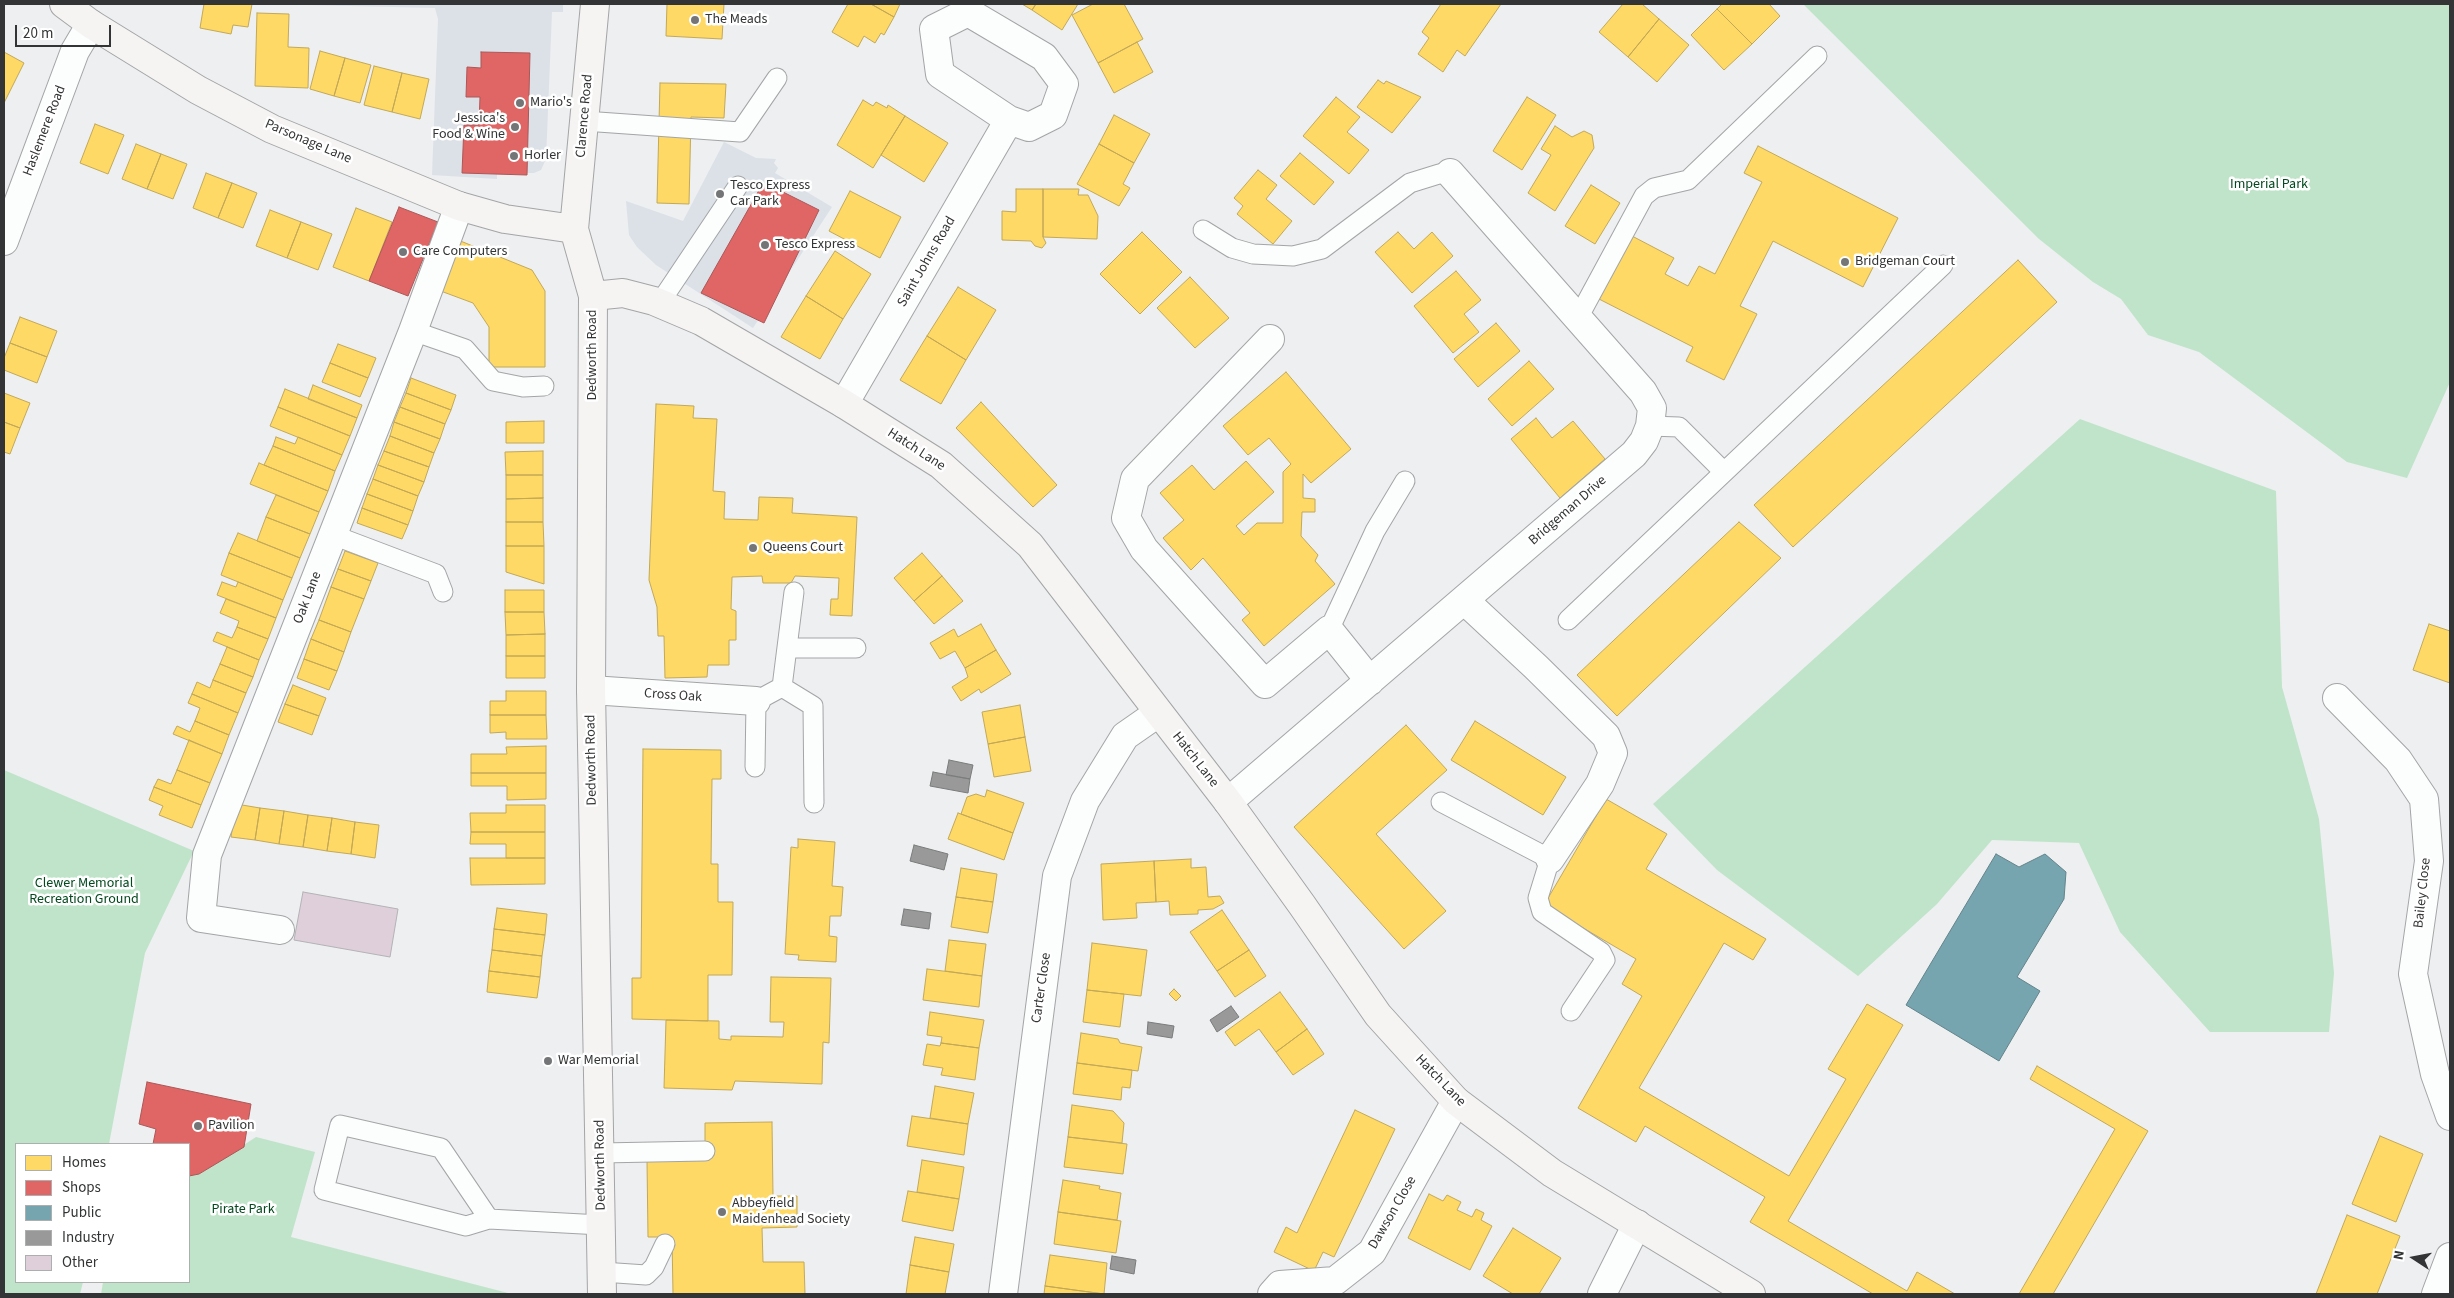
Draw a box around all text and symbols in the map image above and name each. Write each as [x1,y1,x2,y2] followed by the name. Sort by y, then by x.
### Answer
[705,12,767,28] place label: The Meads
[689,14,701,26] marker: The Meads
[18,15,114,47] scale bar
[23,23,53,44] text: 20 m
[573,74,597,158] street label: Clarence Road
[20,83,70,179] street label: Haslemere Road
[530,95,572,111] place label: Mario's
[514,97,526,109] marker: Mario's
[432,111,505,144] place label: Jessica's Food & Wine
[262,116,354,168] street label: Parsonage Lane
[509,121,521,133] marker: Jessica's Food & Wine
[524,148,561,164] place label: Horler
[508,150,520,162] marker: Horler
[2230,177,2308,193] park label: Imperial Park
[730,178,810,210] place label: Tesco Express Car Park
[714,188,726,200] marker: Tesco Express Car Park
[894,214,960,310] street label: Saint Johns Road
[775,237,855,253] place label: Tesco Express
[759,239,771,251] marker: Tesco Express
[413,244,507,260] place label: Care Computers
[397,246,409,258] marker: Care Computers
[1855,254,1955,270] place label: Bridgeman Court
[1839,256,1851,268] marker: Bridgeman Court
[585,310,601,400] street label: Dedworth Road
[884,425,948,475] street label: Hatch Lane
[1526,473,1610,549] street label: Bridgeman Drive
[763,540,843,556] place label: Queens Court
[747,542,759,554] marker: Queens Court
[290,570,326,626] street label: Oak Lane
[643,686,703,706] street label: Cross Oak
[583,714,601,806] street label: Dedworth Road
[1168,729,1222,791] street label: Hatch Lane
[2411,857,2435,929] street label: Bailey Close
[29,876,139,909] park label: Clewer Memorial Recreation Ground
[1029,952,1055,1024] street label: Carter Close
[1411,1052,1469,1110] street label: Hatch Lane
[558,1053,639,1069] place label: War Memorial
[542,1055,554,1067] marker: War Memorial
[208,1118,255,1134] place label: Pavilion
[592,1119,610,1211] street label: Dedworth Road
[192,1120,204,1132] marker: Pavilion
[15,1143,190,1283] legend
[62,1152,106,1173] text: Homes
[1365,1173,1421,1253] street label: Dawson Close
[62,1177,101,1198] text: Shops
[732,1196,850,1228] place label: Abbeyfield Maidenhead Society
[62,1202,101,1223] text: Public
[211,1202,275,1218] park label: Pirate Park
[716,1206,728,1218] marker: Abbeyfield Maidenhead Society
[62,1227,114,1248] text: Industry
[2389,1233,2439,1283] north arrow
[2389,1249,2410,1262] text: N
[62,1252,98,1273] text: Other

